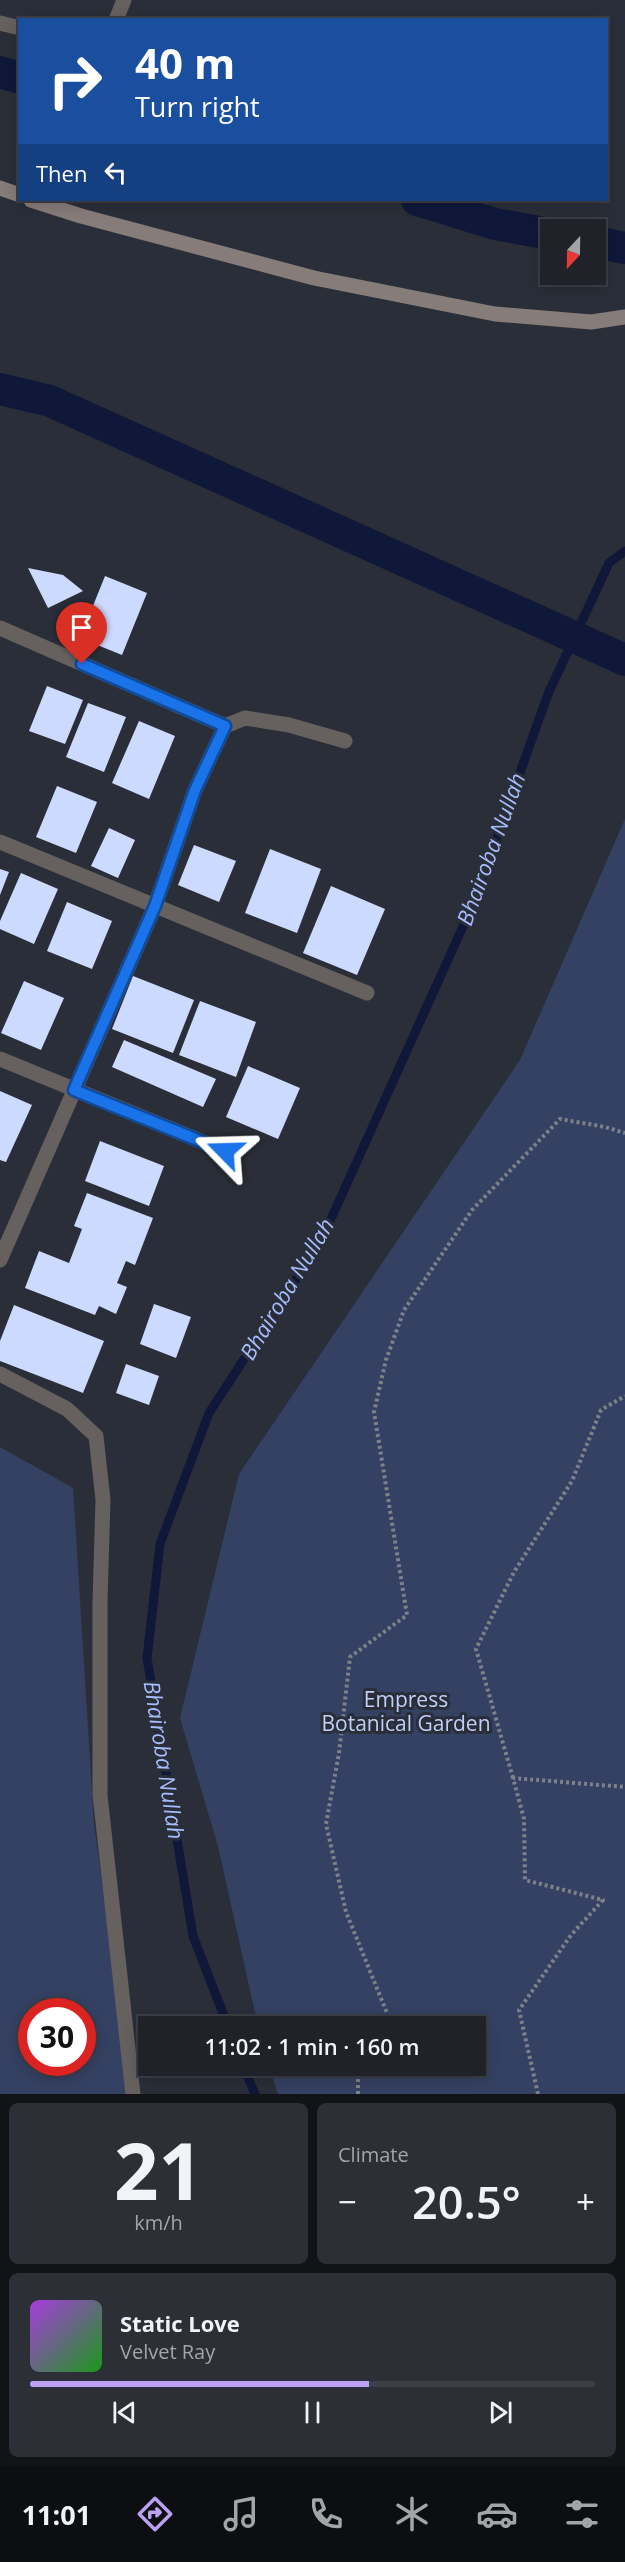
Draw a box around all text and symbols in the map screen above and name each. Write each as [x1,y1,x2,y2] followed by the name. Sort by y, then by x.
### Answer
[135,34,235,91] text: 40 m
[36,42,114,120] icon: right
[135,88,260,125] text: Turn right
[99,156,132,189] icon: left
[36,158,87,188] text: Then
[540,219,606,285] north arrow
[540,219,606,285] map controls
[56,602,107,664] pin
[65,611,98,644] icon: arrive
[449,768,532,929] water label: Bhairoba Nullah
[193,1119,257,1183] position arrow
[232,1212,340,1365] water label: Bhairoba Nullah
[138,1678,192,1841] water label: Bhairoba Nullah
[321,1685,491,1737] park label: Empress Botanical Garden
[18,1998,96,2076] speed limit sign: 30
[204,2031,420,2061] text: 11:02 · 1 min · 160 m
[114,2117,203,2223] text: 21
[338,2141,409,2168] text: Climate
[412,2171,521,2232] text: 20.5°
[338,2179,357,2224] text: −
[576,2179,595,2224] text: +
[134,2209,183,2236] text: km/h
[120,2308,240,2338] text: Static Love
[120,2338,215,2365] text: Velvet Ray
[108,2396,141,2429] icon: previous
[296,2396,329,2429] icon: pause
[484,2396,517,2429] icon: next
[134,2493,176,2535] icon: directions
[220,2493,262,2535] icon: music
[305,2493,347,2535] icon: phone
[391,2493,433,2535] icon: climate
[476,2493,518,2535] icon: car
[561,2493,603,2535] icon: filters
[22,2496,91,2533] text: 11:01

